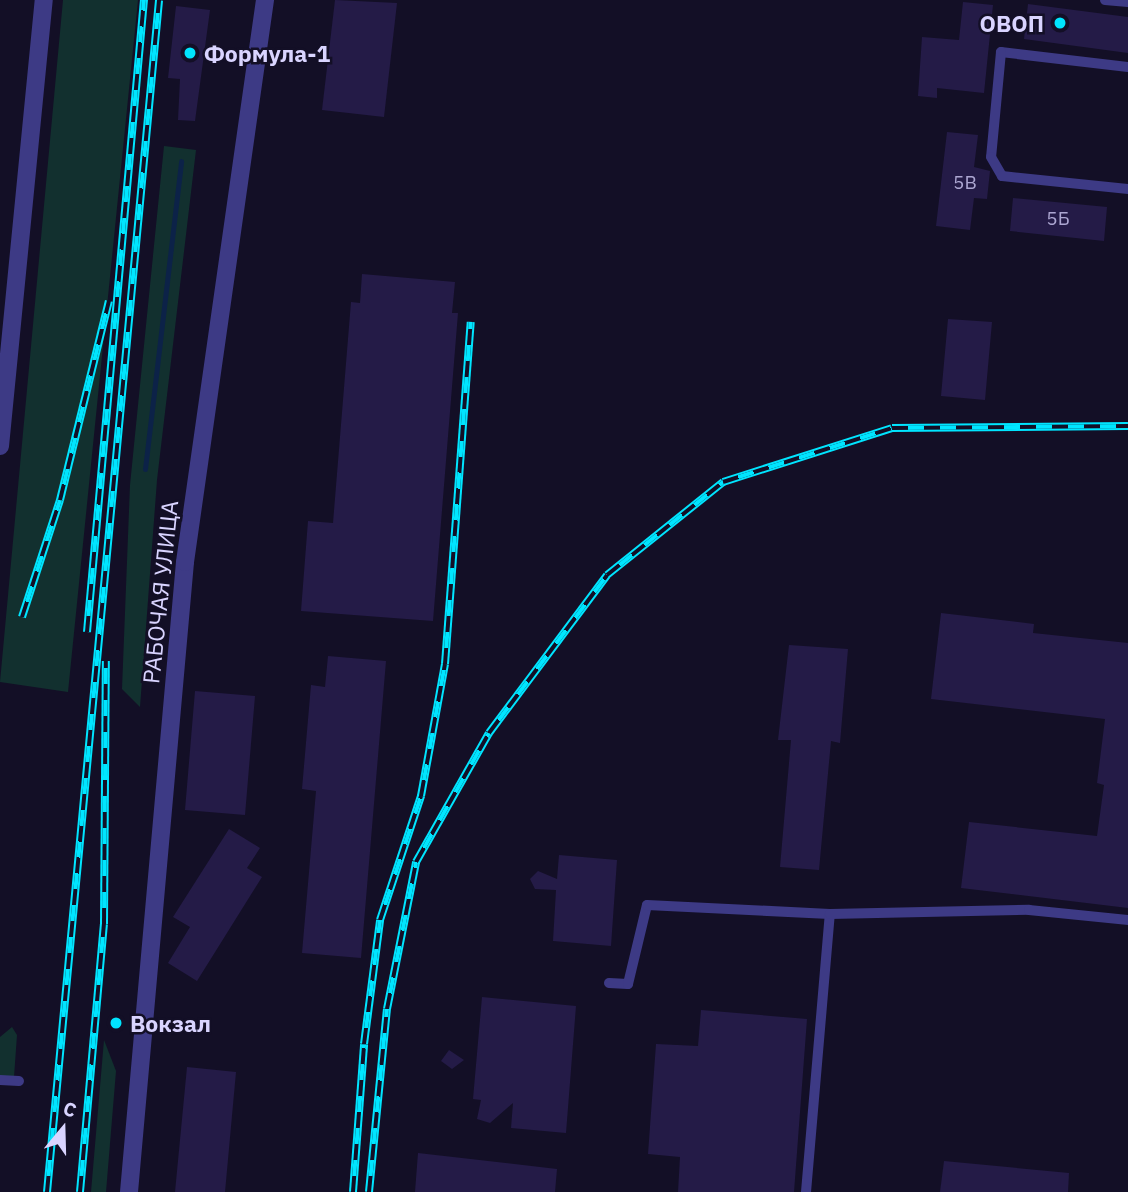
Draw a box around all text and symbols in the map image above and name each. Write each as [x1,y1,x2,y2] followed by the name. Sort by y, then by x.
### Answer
[980,9,1044,37] place label: ОВОП
[1050,13,1070,33] marker: ОВОП
[204,39,330,67] place label: Формула-1
[182,45,198,61] marker: Формула-1
[953,172,977,194] house number: 5В
[1046,208,1070,230] house number: 5Б
[137,499,183,685] street label: РАБОЧАЯ УЛИЦА
[130,1009,211,1037] place label: Вокзал
[108,1015,124,1031] marker: Вокзал
[28,1094,98,1164] north arrow
[60,1096,80,1123] text: С

